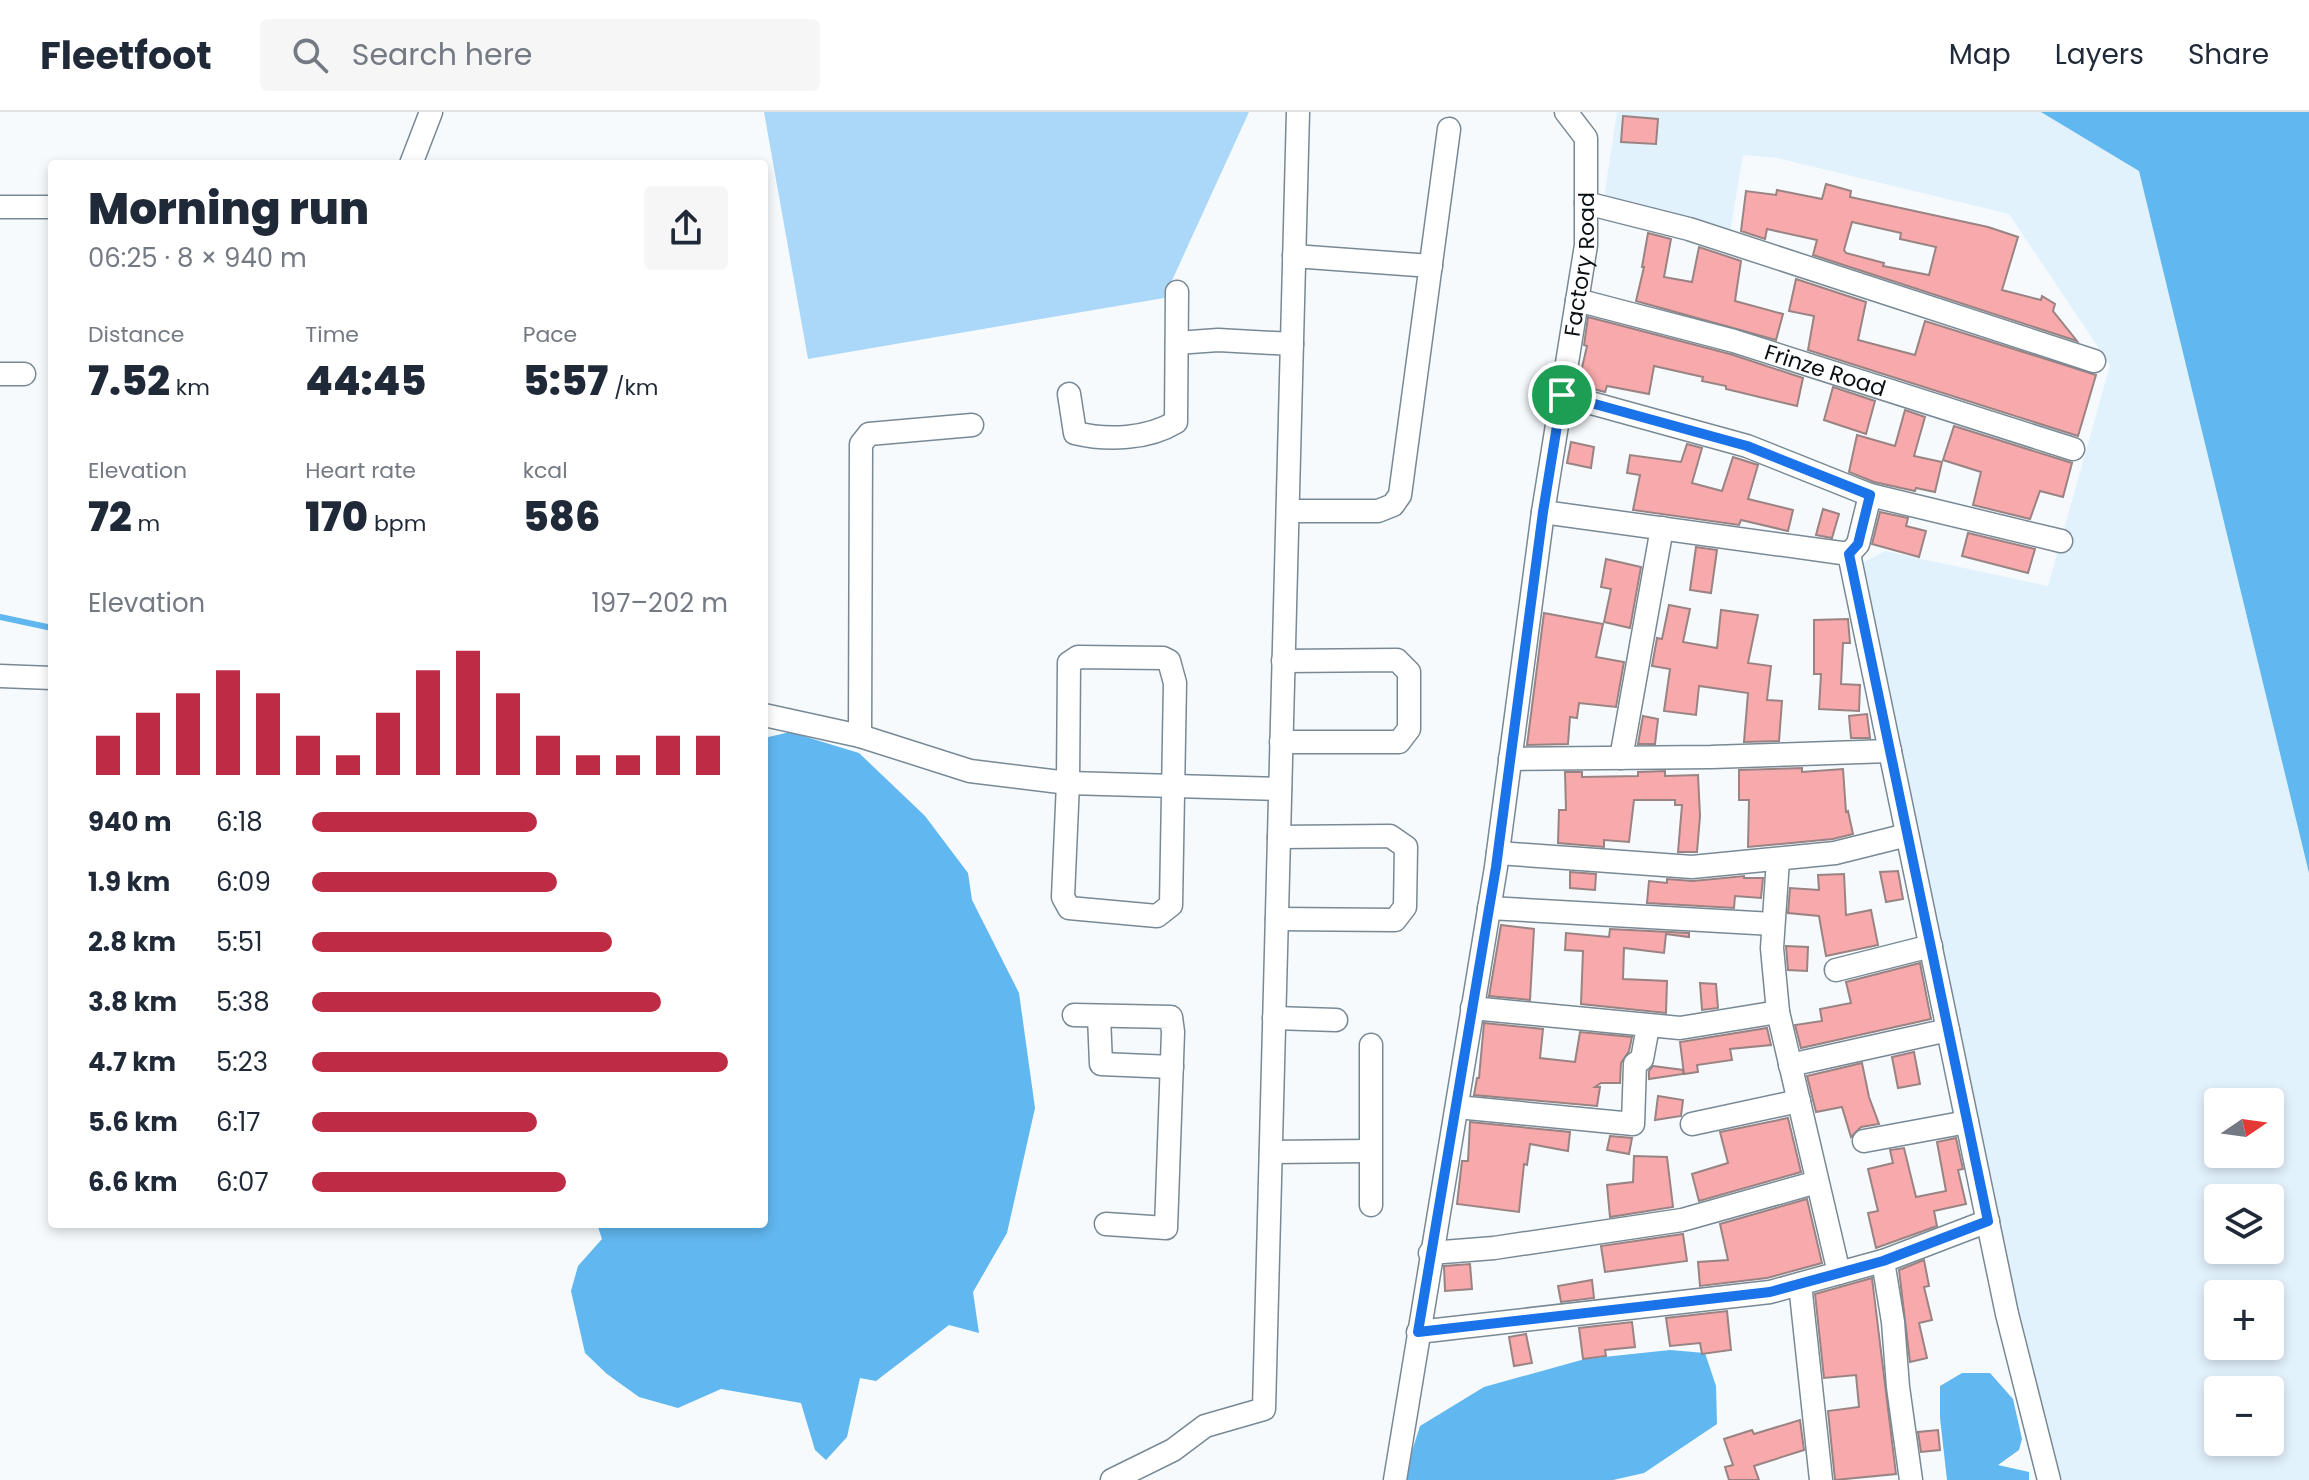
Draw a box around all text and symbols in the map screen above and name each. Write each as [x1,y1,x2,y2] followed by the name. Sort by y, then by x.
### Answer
[260,19,820,91] search box
[40,29,212,82] text: Fleetfoot
[288,33,332,77] icon: search
[352,33,532,76] text: Search here
[1949,35,2011,74] text: Map
[2055,35,2144,74] text: Layers
[2188,35,2269,74] text: Share
[88,178,369,239] text: Morning run
[644,186,728,270] button: share
[1557,192,1602,339] street label: Factory Road
[88,240,307,276] text: 06:25 · 8 × 940 m
[88,319,184,350] text: Distance
[305,319,359,350] text: Time
[523,319,577,350] text: Pace
[1761,337,1890,404] street label: Frinze Road
[88,353,170,409] text: 7.52
[305,353,427,409] text: 44:45
[523,353,608,409] text: 5:57
[1528,361,1596,429] pin
[170,372,210,403] text: km
[608,372,658,403] text: /km
[1540,373,1584,417] icon: arrive
[88,455,187,486] text: Elevation
[305,455,416,486] text: Heart rate
[523,455,568,486] text: kcal
[88,489,132,545] text: 72
[305,489,368,545] text: 170
[523,489,600,545] text: 586
[132,508,160,539] text: m
[368,508,426,539] text: bpm
[88,585,205,621] text: Elevation
[592,585,728,621] text: 197–202 m
[88,804,172,840] text: 940 m
[216,804,263,840] text: 6:18
[88,864,170,900] text: 1.9 km
[216,864,271,900] text: 6:09
[88,924,176,960] text: 2.8 km
[216,924,263,960] text: 5:51
[88,984,177,1020] text: 3.8 km
[216,984,270,1020] text: 5:38
[88,1044,176,1080] text: 4.7 km
[216,1044,268,1080] text: 5:23
[2204,1088,2284,1168] north arrow
[2204,1088,2284,1456] map controls
[88,1104,178,1140] text: 5.6 km
[216,1104,261,1140] text: 6:17
[88,1164,178,1200] text: 6.6 km
[216,1164,269,1200] text: 6:07
[2204,1184,2284,1264] button: layers
[2204,1280,2284,1360] button: +
[2204,1376,2284,1456] button: −

